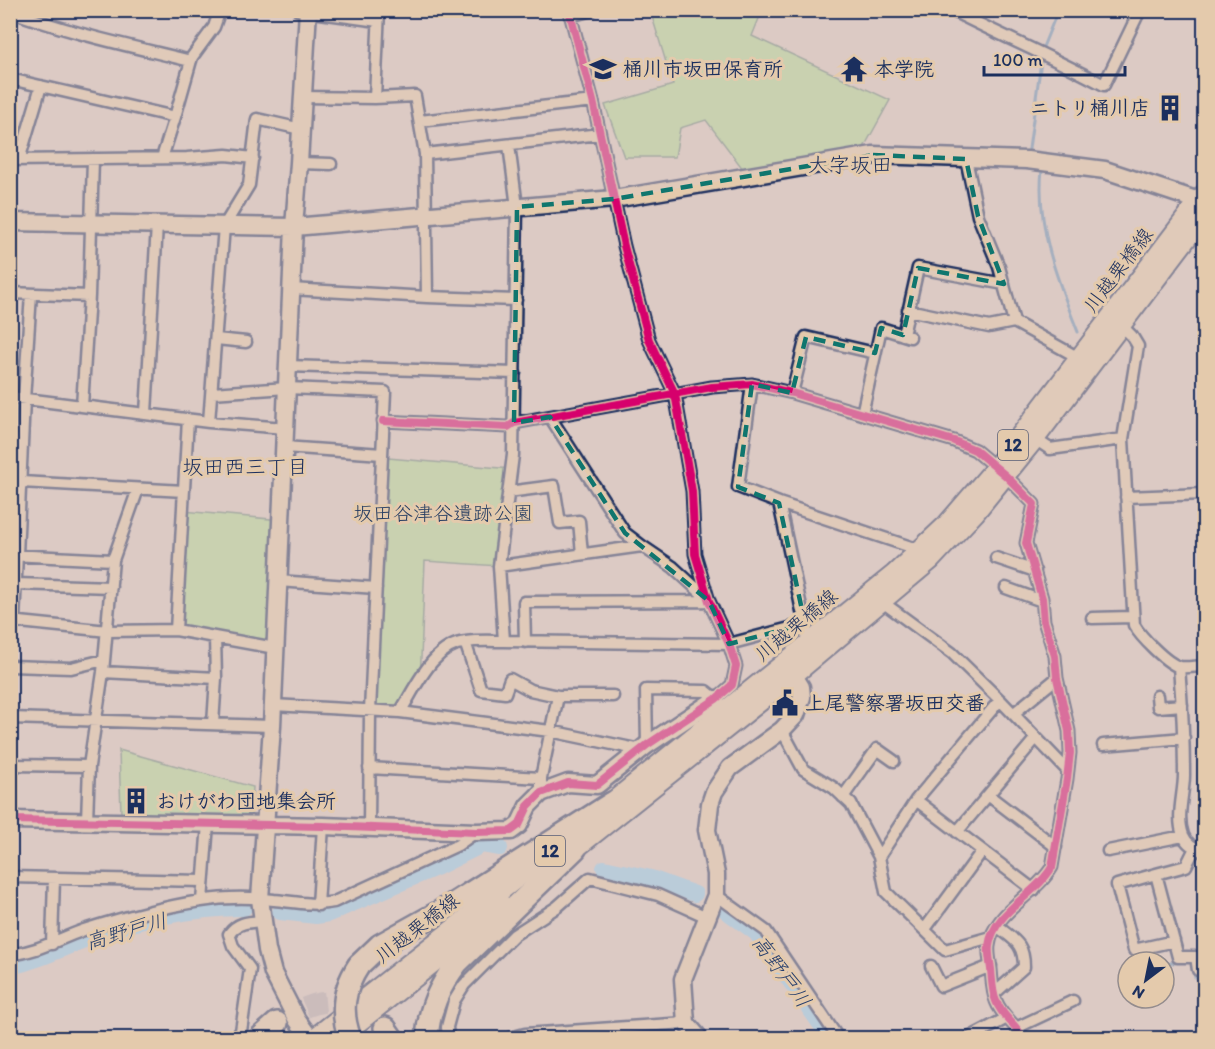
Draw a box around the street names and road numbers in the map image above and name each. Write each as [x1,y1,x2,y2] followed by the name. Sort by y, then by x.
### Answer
[1078,223,1158,317] street label: 川越栗橋線
[998,430,1028,460] road number: 12
[750,584,842,666] street label: 川越栗橋線
[535,836,565,866] road number: 12
[370,888,464,968] street label: 川越栗橋線

